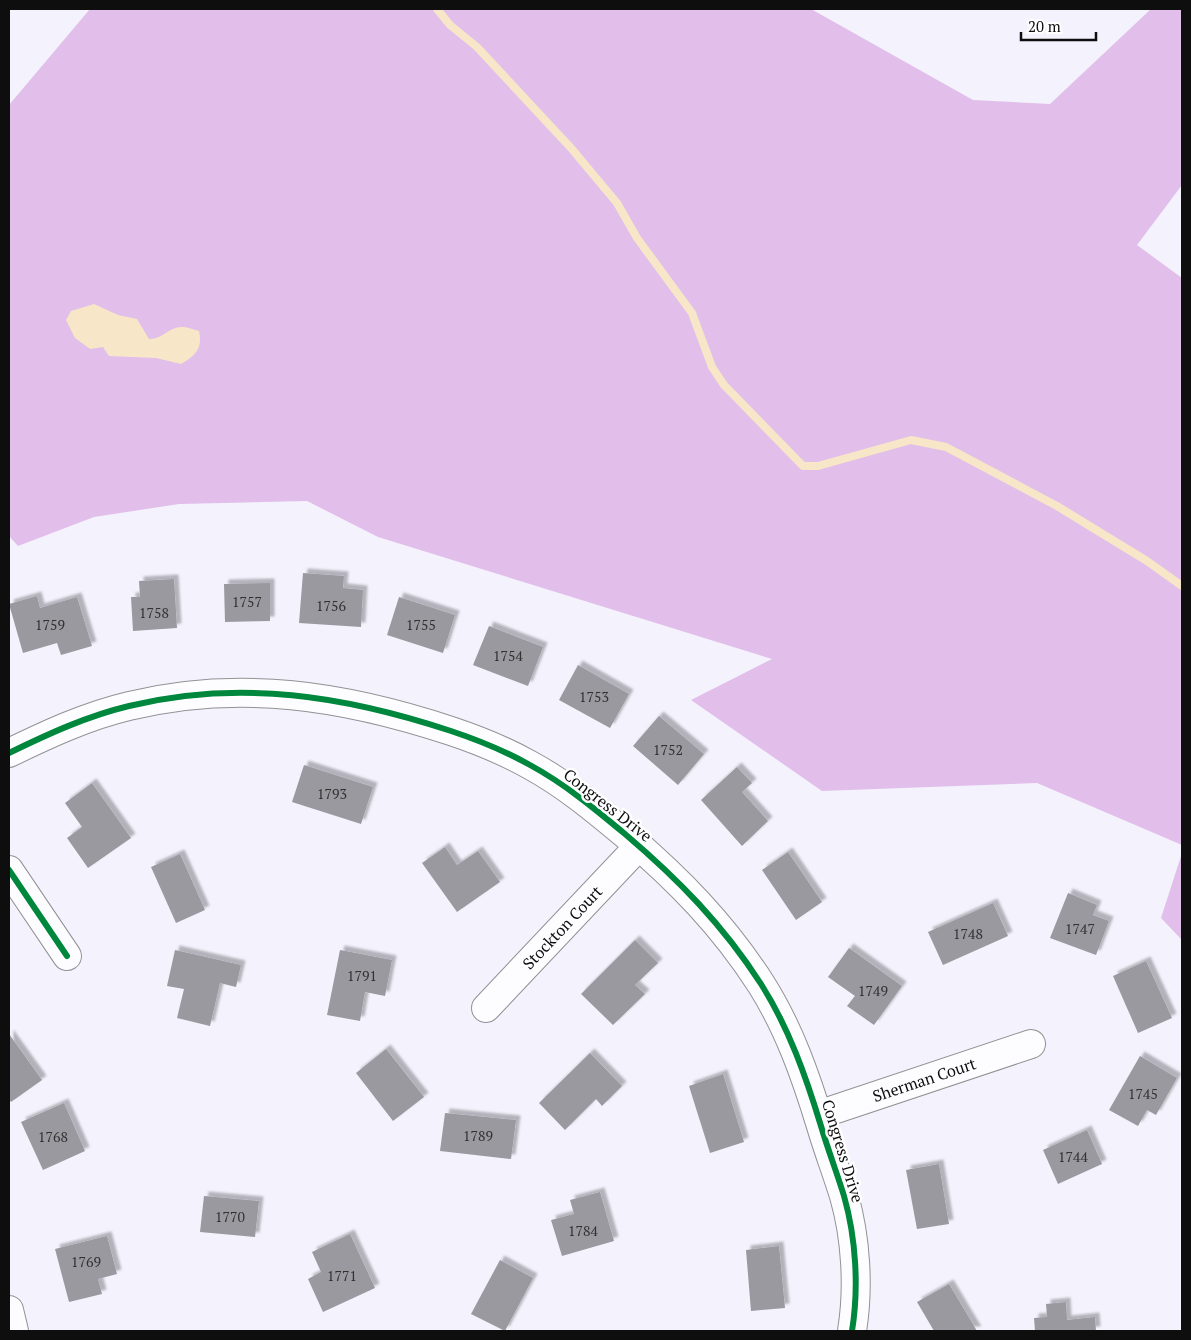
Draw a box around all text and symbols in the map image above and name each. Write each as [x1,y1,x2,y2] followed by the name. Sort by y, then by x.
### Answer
[1021,10,1096,42] scale bar
[1028,16,1061,36] text: 20 m
[232,592,262,611] house number: 1757
[316,596,346,615] house number: 1756
[139,603,169,622] house number: 1758
[35,615,65,634] house number: 1759
[406,615,436,634] house number: 1755
[493,646,523,665] house number: 1754
[579,687,609,706] house number: 1753
[653,740,683,759] house number: 1752
[559,763,657,847] street label: Congress Drive
[317,784,347,803] house number: 1793
[517,881,607,974] street label: Stockton Court
[1065,919,1095,938] house number: 1747
[953,924,983,943] house number: 1748
[347,966,377,985] house number: 1791
[858,981,888,1000] house number: 1749
[870,1052,979,1107] street label: Sherman Court
[1128,1084,1158,1103] house number: 1745
[817,1097,869,1205] street label: Congress Drive
[463,1126,493,1145] house number: 1789
[38,1127,68,1146] house number: 1768
[1058,1147,1088,1166] house number: 1744
[215,1207,245,1226] house number: 1770
[568,1221,598,1240] house number: 1784
[71,1252,101,1271] house number: 1769
[327,1266,357,1285] house number: 1771

